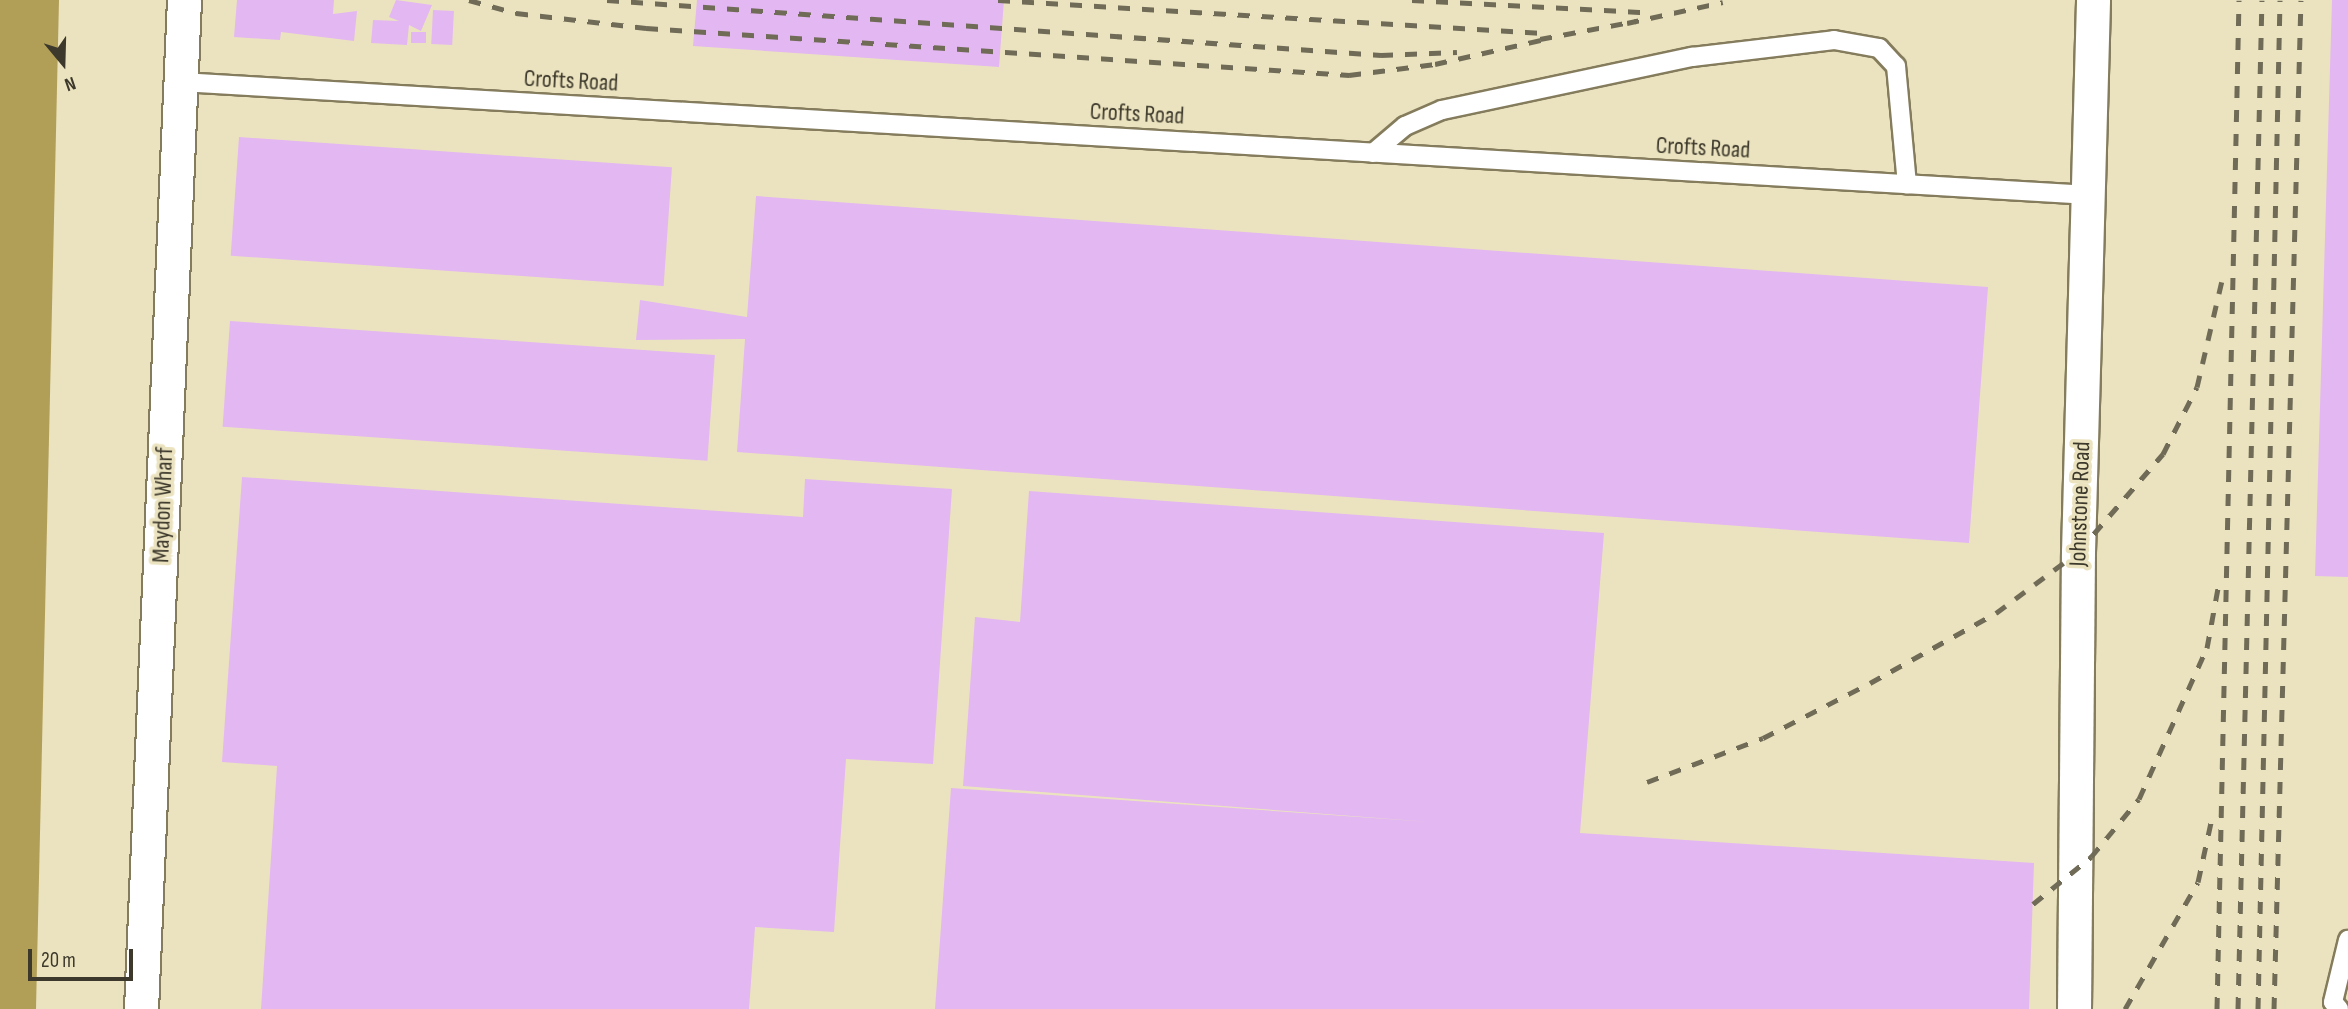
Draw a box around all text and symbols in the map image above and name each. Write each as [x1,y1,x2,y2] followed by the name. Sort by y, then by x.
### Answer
[28,28,98,98] north arrow
[523,64,619,98] street label: Crofts Road
[61,71,79,96] text: N
[1089,97,1185,131] street label: Crofts Road
[1655,131,1751,165] street label: Crofts Road
[2063,441,2097,567] street label: Johnstone Road
[147,447,179,563] street label: Maydon Wharf
[32,936,136,980] scale bar
[41,948,76,973] text: 20 m

